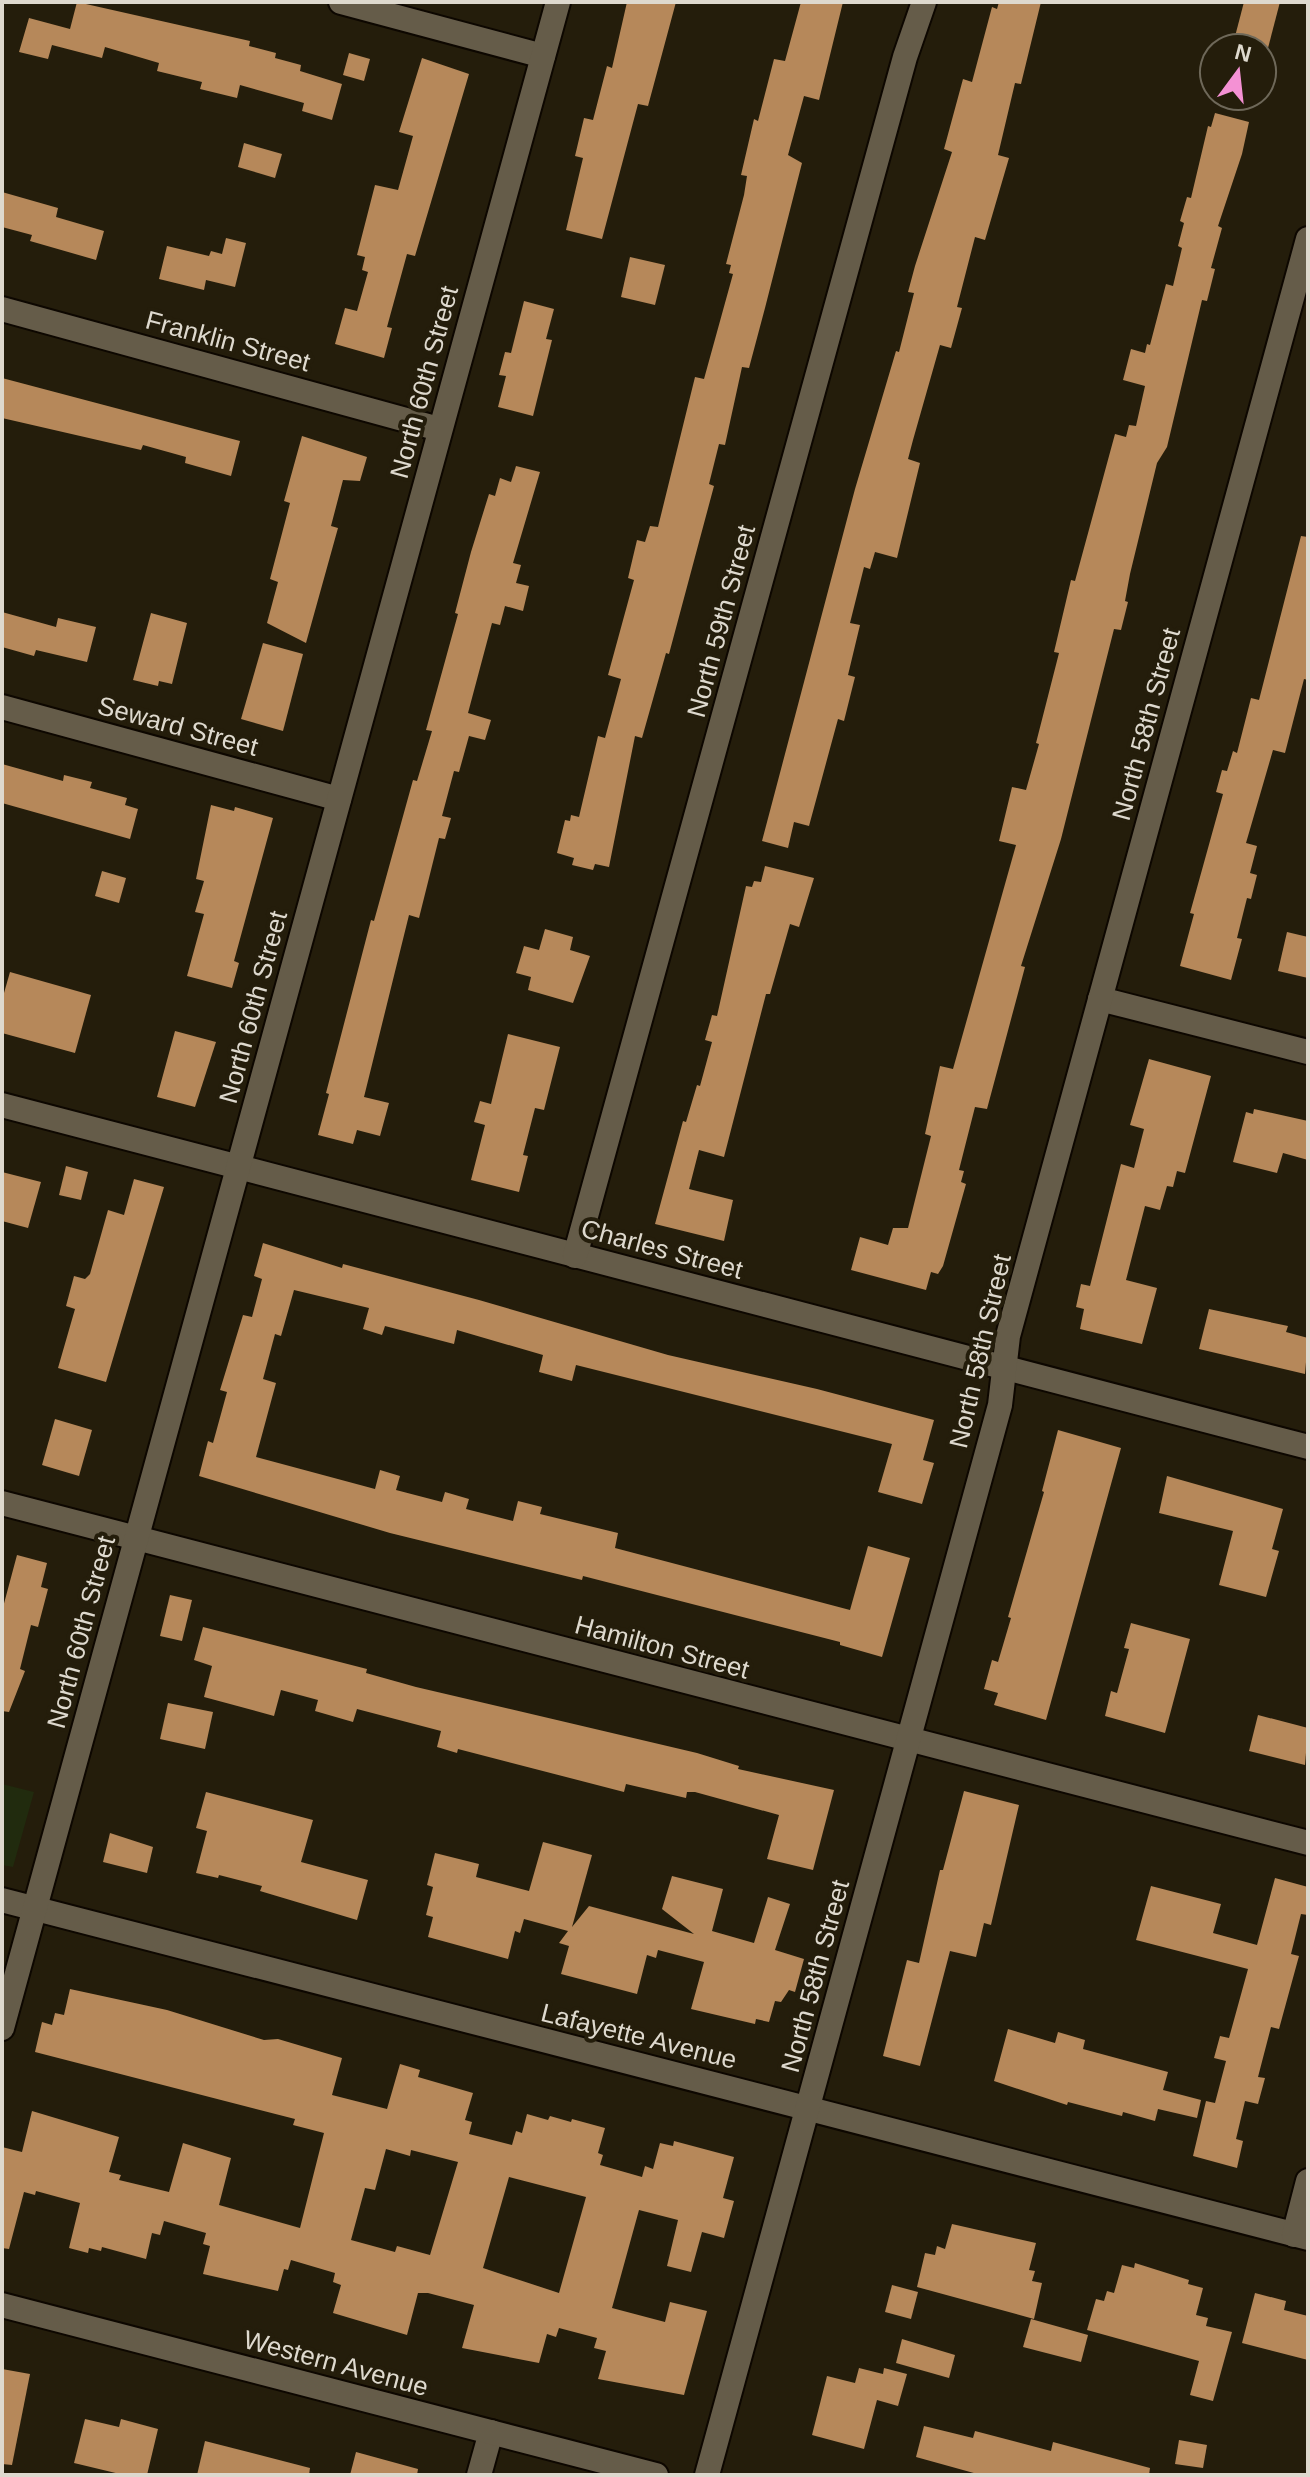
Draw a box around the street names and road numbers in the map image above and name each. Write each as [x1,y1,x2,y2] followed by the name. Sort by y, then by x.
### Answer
[384,282,464,482] street label: North 60th Street
[142,305,314,378] street label: Franklin Street
[681,521,761,721] street label: North 59th Street
[1106,624,1186,824] street label: North 58th Street
[95,690,262,762] street label: Seward Street
[213,907,293,1107] street label: North 60th Street
[578,1213,747,1285] street label: Charles Street
[943,1250,1017,1451] street label: North 58th Street
[41,1532,121,1732] street label: North 60th Street
[572,1609,753,1685] street label: Hamilton Street
[775,1876,855,2076] street label: North 58th Street
[538,1997,740,2075] street label: Lafayette Avenue
[240,2324,432,2402] street label: Western Avenue

